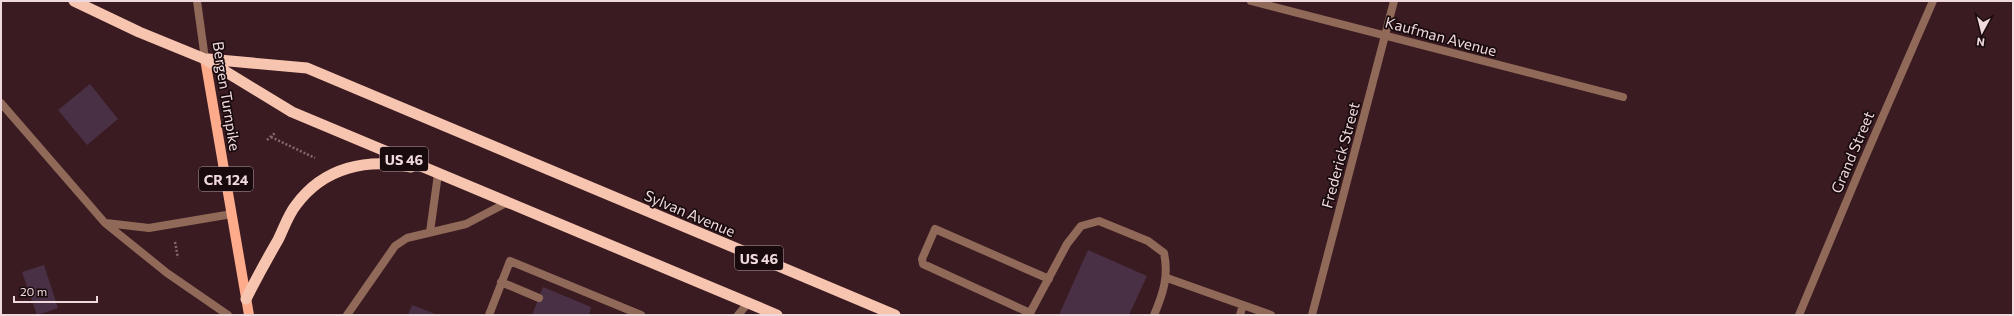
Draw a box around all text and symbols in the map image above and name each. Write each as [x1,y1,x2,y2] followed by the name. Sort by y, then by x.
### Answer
[1383,12,1499,60] street label: Kaufman Avenue
[1962,12,2002,52] north arrow
[1976,35,1986,49] text: N
[209,40,245,152] street label: Bergen Turnpike
[1317,100,1363,210] street label: Frederick Street
[1827,108,1877,196] street label: Grand Street
[380,147,428,171] road number: US 46
[199,167,253,191] road number: CR 124
[642,186,738,240] street label: Sylvan Avenue
[735,246,783,270] road number: US 46
[14,278,97,304] scale bar
[20,284,47,298] text: 20 m

